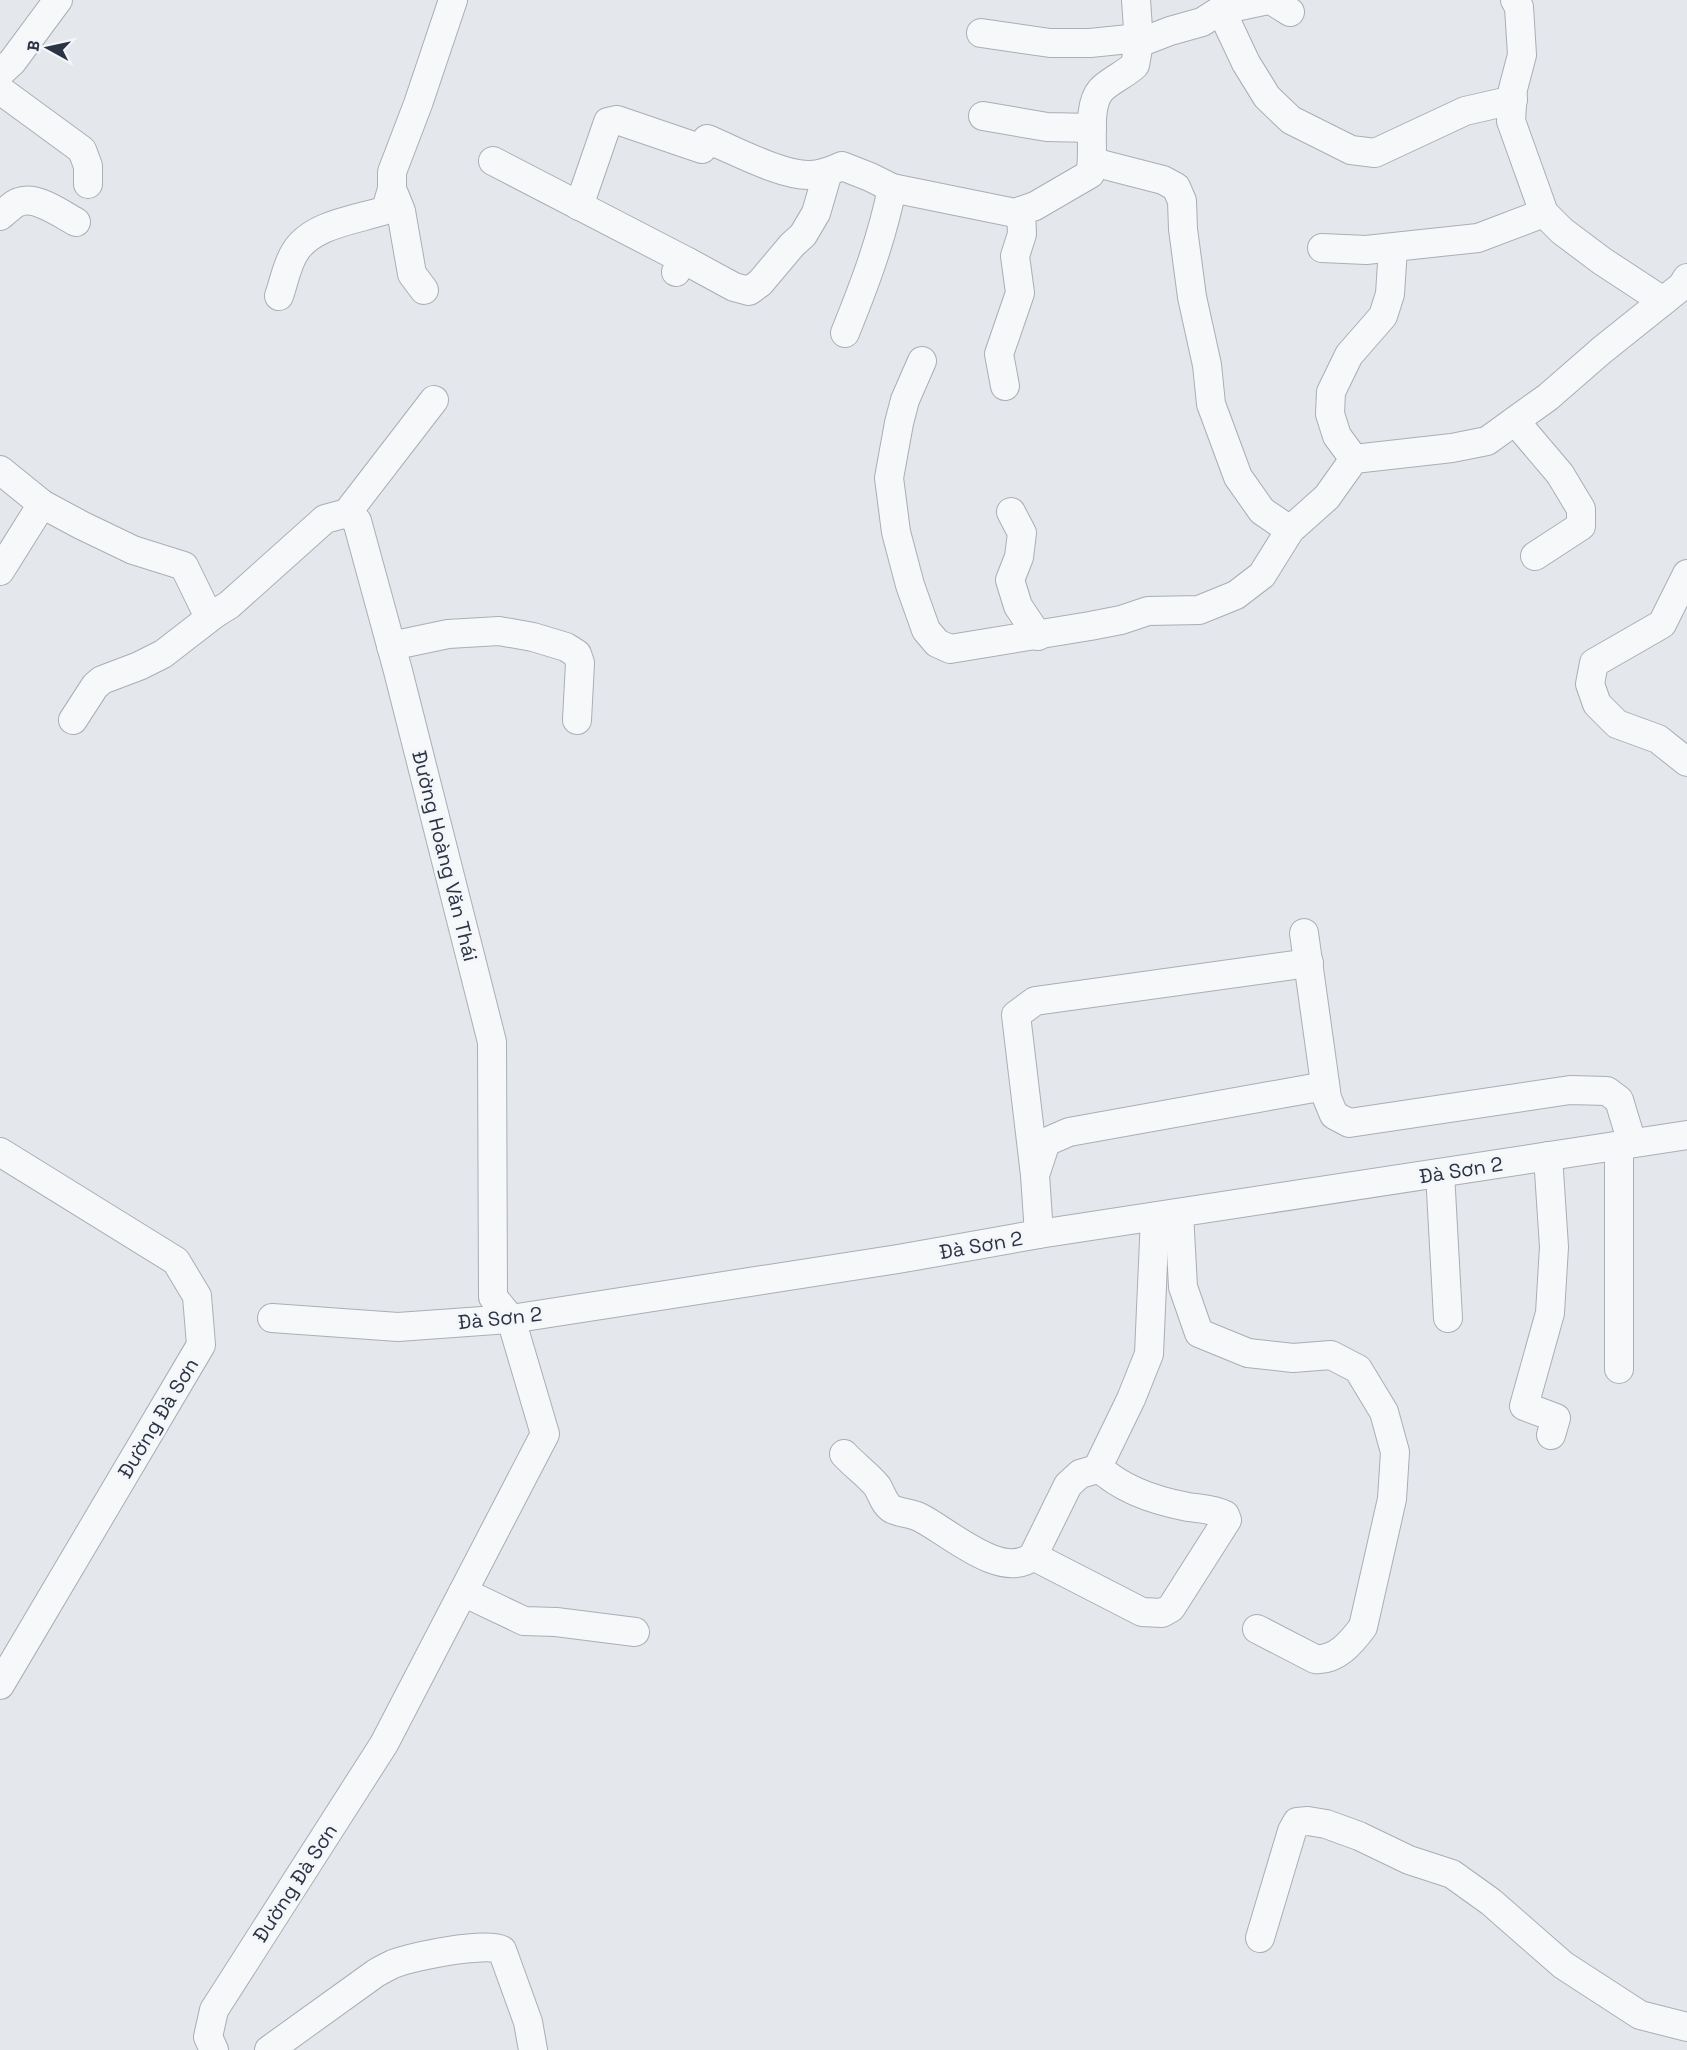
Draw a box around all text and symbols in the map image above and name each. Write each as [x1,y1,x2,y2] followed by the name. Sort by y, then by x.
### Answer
[18,18,78,78] north arrow
[23,39,45,53] text: B
[406,748,484,964] street label: Đường Hoàng Văn Thái
[1417,1151,1505,1189] street label: Đà Sơn 2
[937,1225,1025,1265] street label: Đà Sơn 2
[457,1301,543,1335] street label: Đà Sơn 2
[112,1353,204,1483] street label: Đường Đà Sơn
[247,1819,343,1947] street label: Đường Đà Sơn

